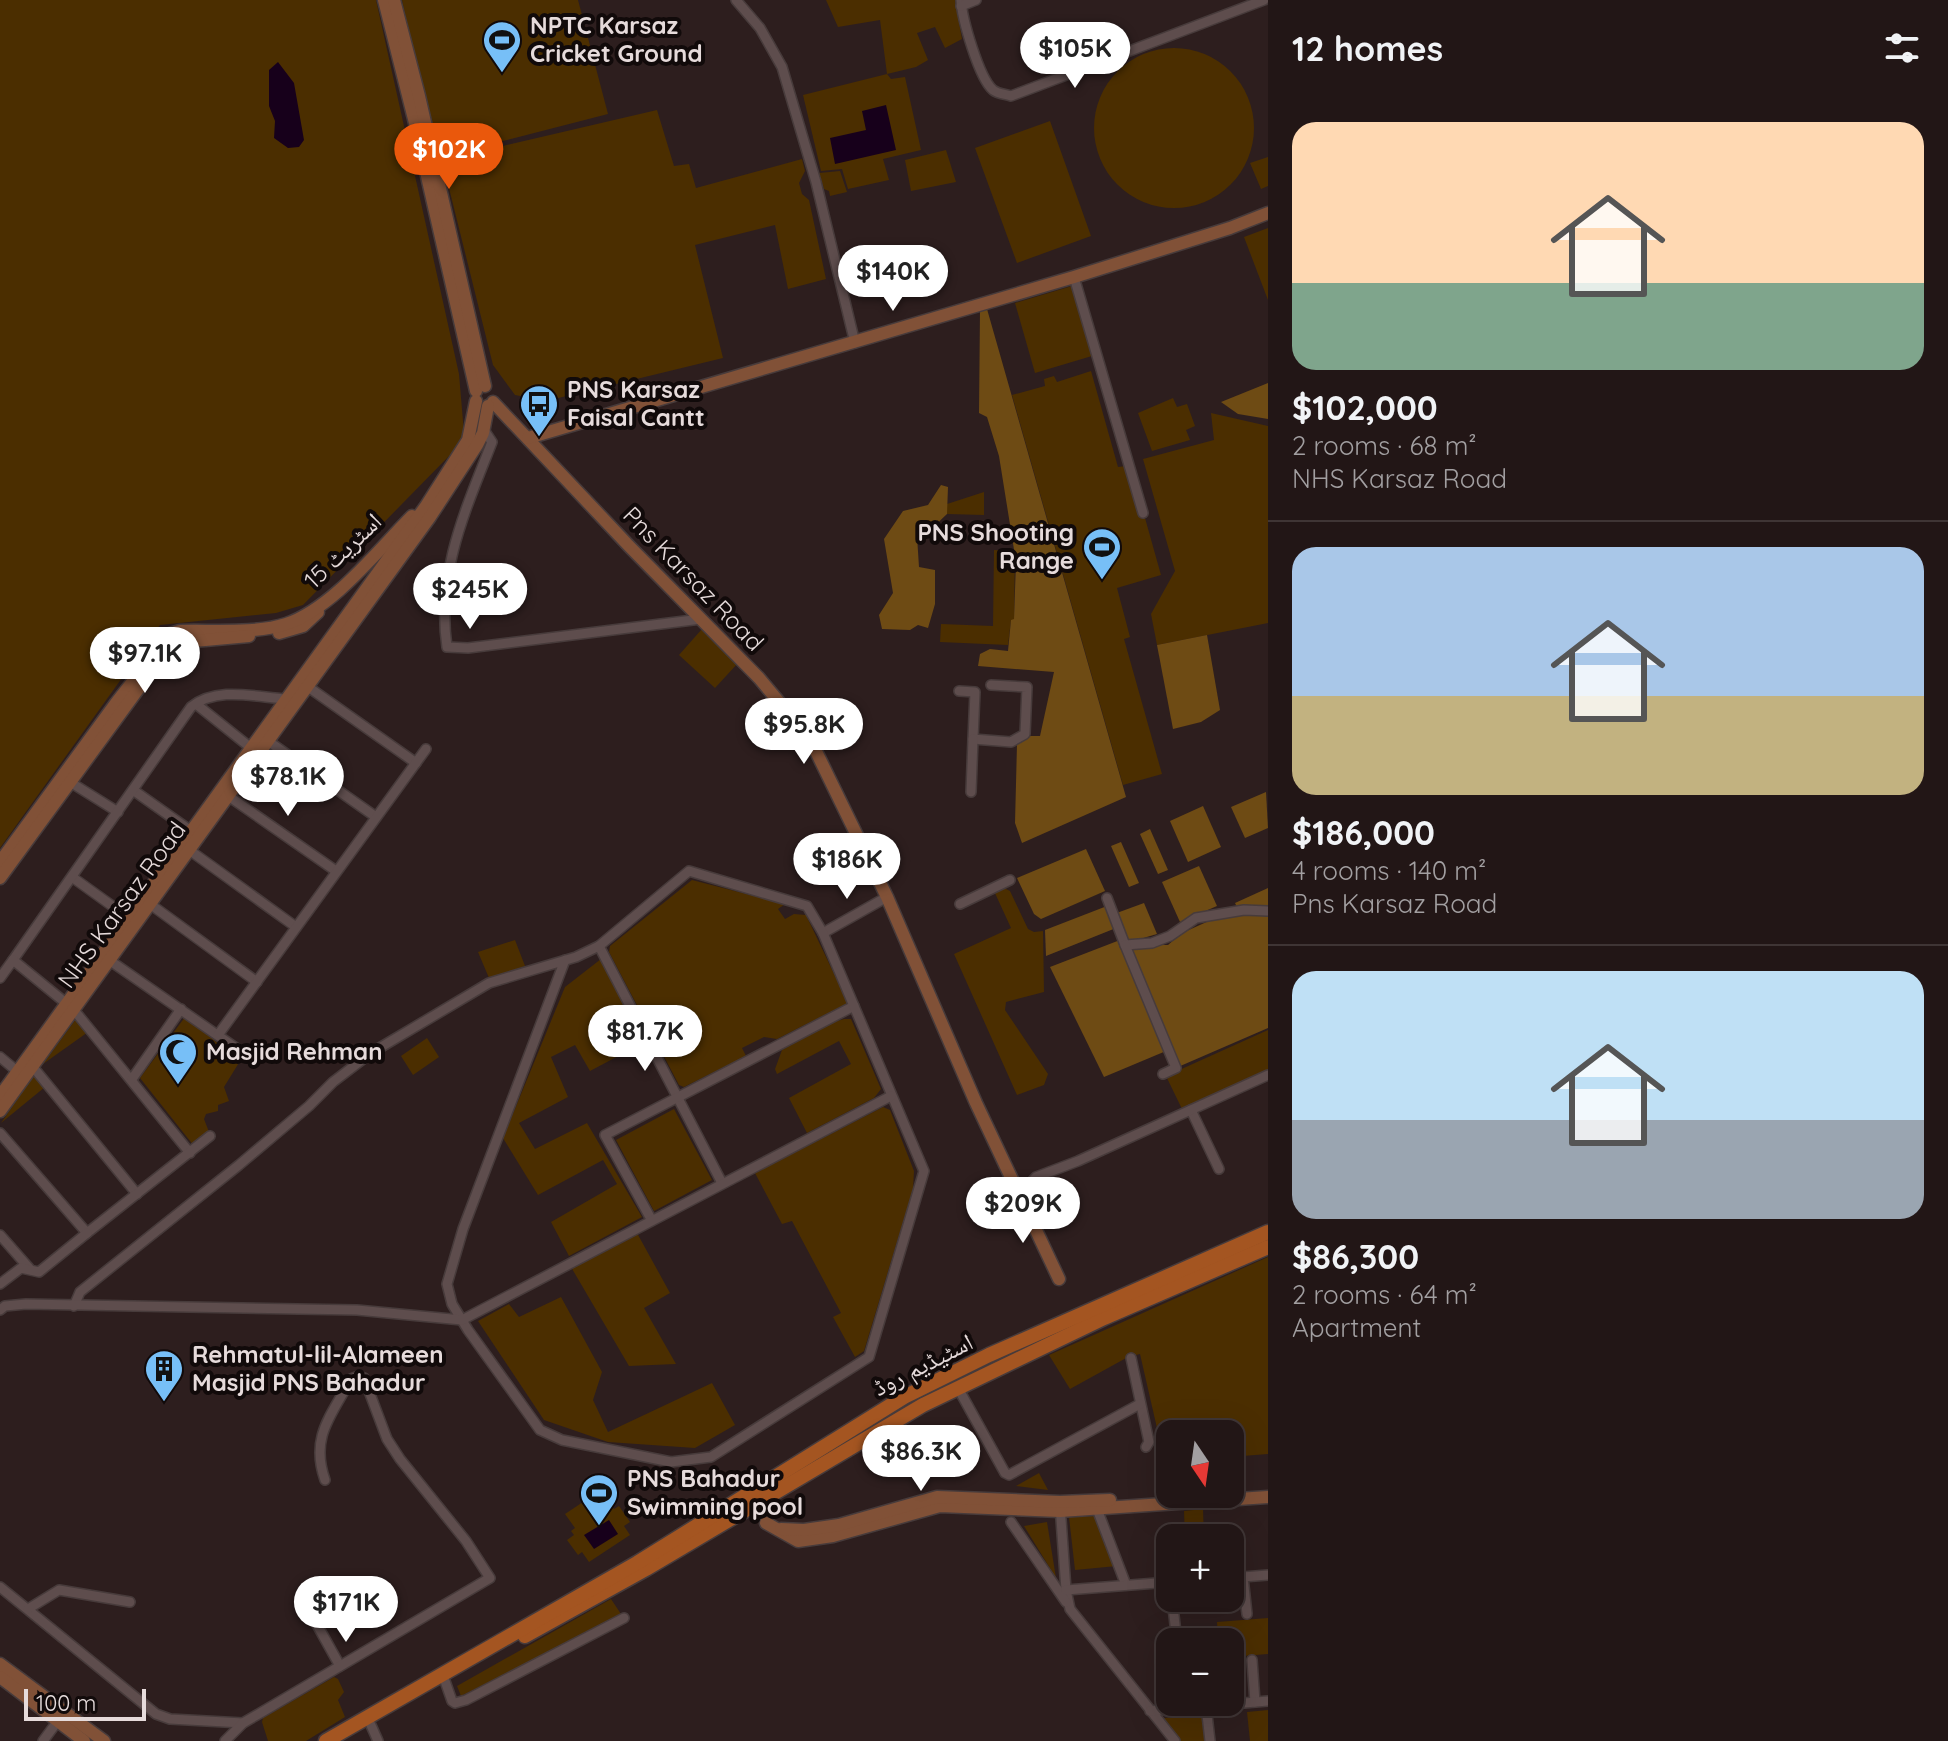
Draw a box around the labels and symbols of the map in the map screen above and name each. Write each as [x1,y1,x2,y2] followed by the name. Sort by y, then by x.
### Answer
[530,10,702,68] place label: NPTC Karsaz Cricket Ground
[481,19,523,74] sports icon: NPTC Karsaz Cricket Ground
[1019,22,1131,90] pin: $105K
[393,123,505,191] pin: $102K
[837,245,949,313] pin: $140K
[567,374,705,432] place label: PNS Karsaz Faisal Cantt
[518,383,560,438] bus stop icon: PNS Karsaz Faisal Cantt
[617,500,770,657] street label: Pns Karsaz Road
[297,506,387,594] street label: اسٹریٹ 15
[917,517,1074,575] place label: PNS Shooting Range
[1081,526,1123,581] sports icon: PNS Shooting Range
[414,563,526,631] pin: $245K
[80,627,210,695] pin: $97.1K
[739,698,869,766] pin: $95.8K
[223,750,353,818] pin: $78.1K
[51,815,192,993] street label: NHS Karsaz Road
[791,833,903,901] pin: $186K
[580,1005,710,1073] pin: $81.7K
[157,1031,199,1086] mosque icon: Masjid Rehman
[206,1036,382,1066] place label: Masjid Rehman
[967,1177,1079,1245] pin: $209K
[868,1326,978,1404] street label: اسٹیڈیم روڈ
[192,1339,443,1397] place label: Rehmatul-lil-Alameen Masjid PNS Bahadur
[143,1348,185,1403] building icon: Rehmatul-lil-Alameen Masjid PNS Bahadur
[1156,1420,1244,1508] north arrow
[856,1425,986,1493] pin: $86.3K
[627,1463,803,1521] place label: PNS Bahadur Swimming pool
[578,1472,620,1527] sports icon: PNS Bahadur Swimming pool
[290,1576,402,1644] pin: $171K
[24,1685,146,1721] scale bar

